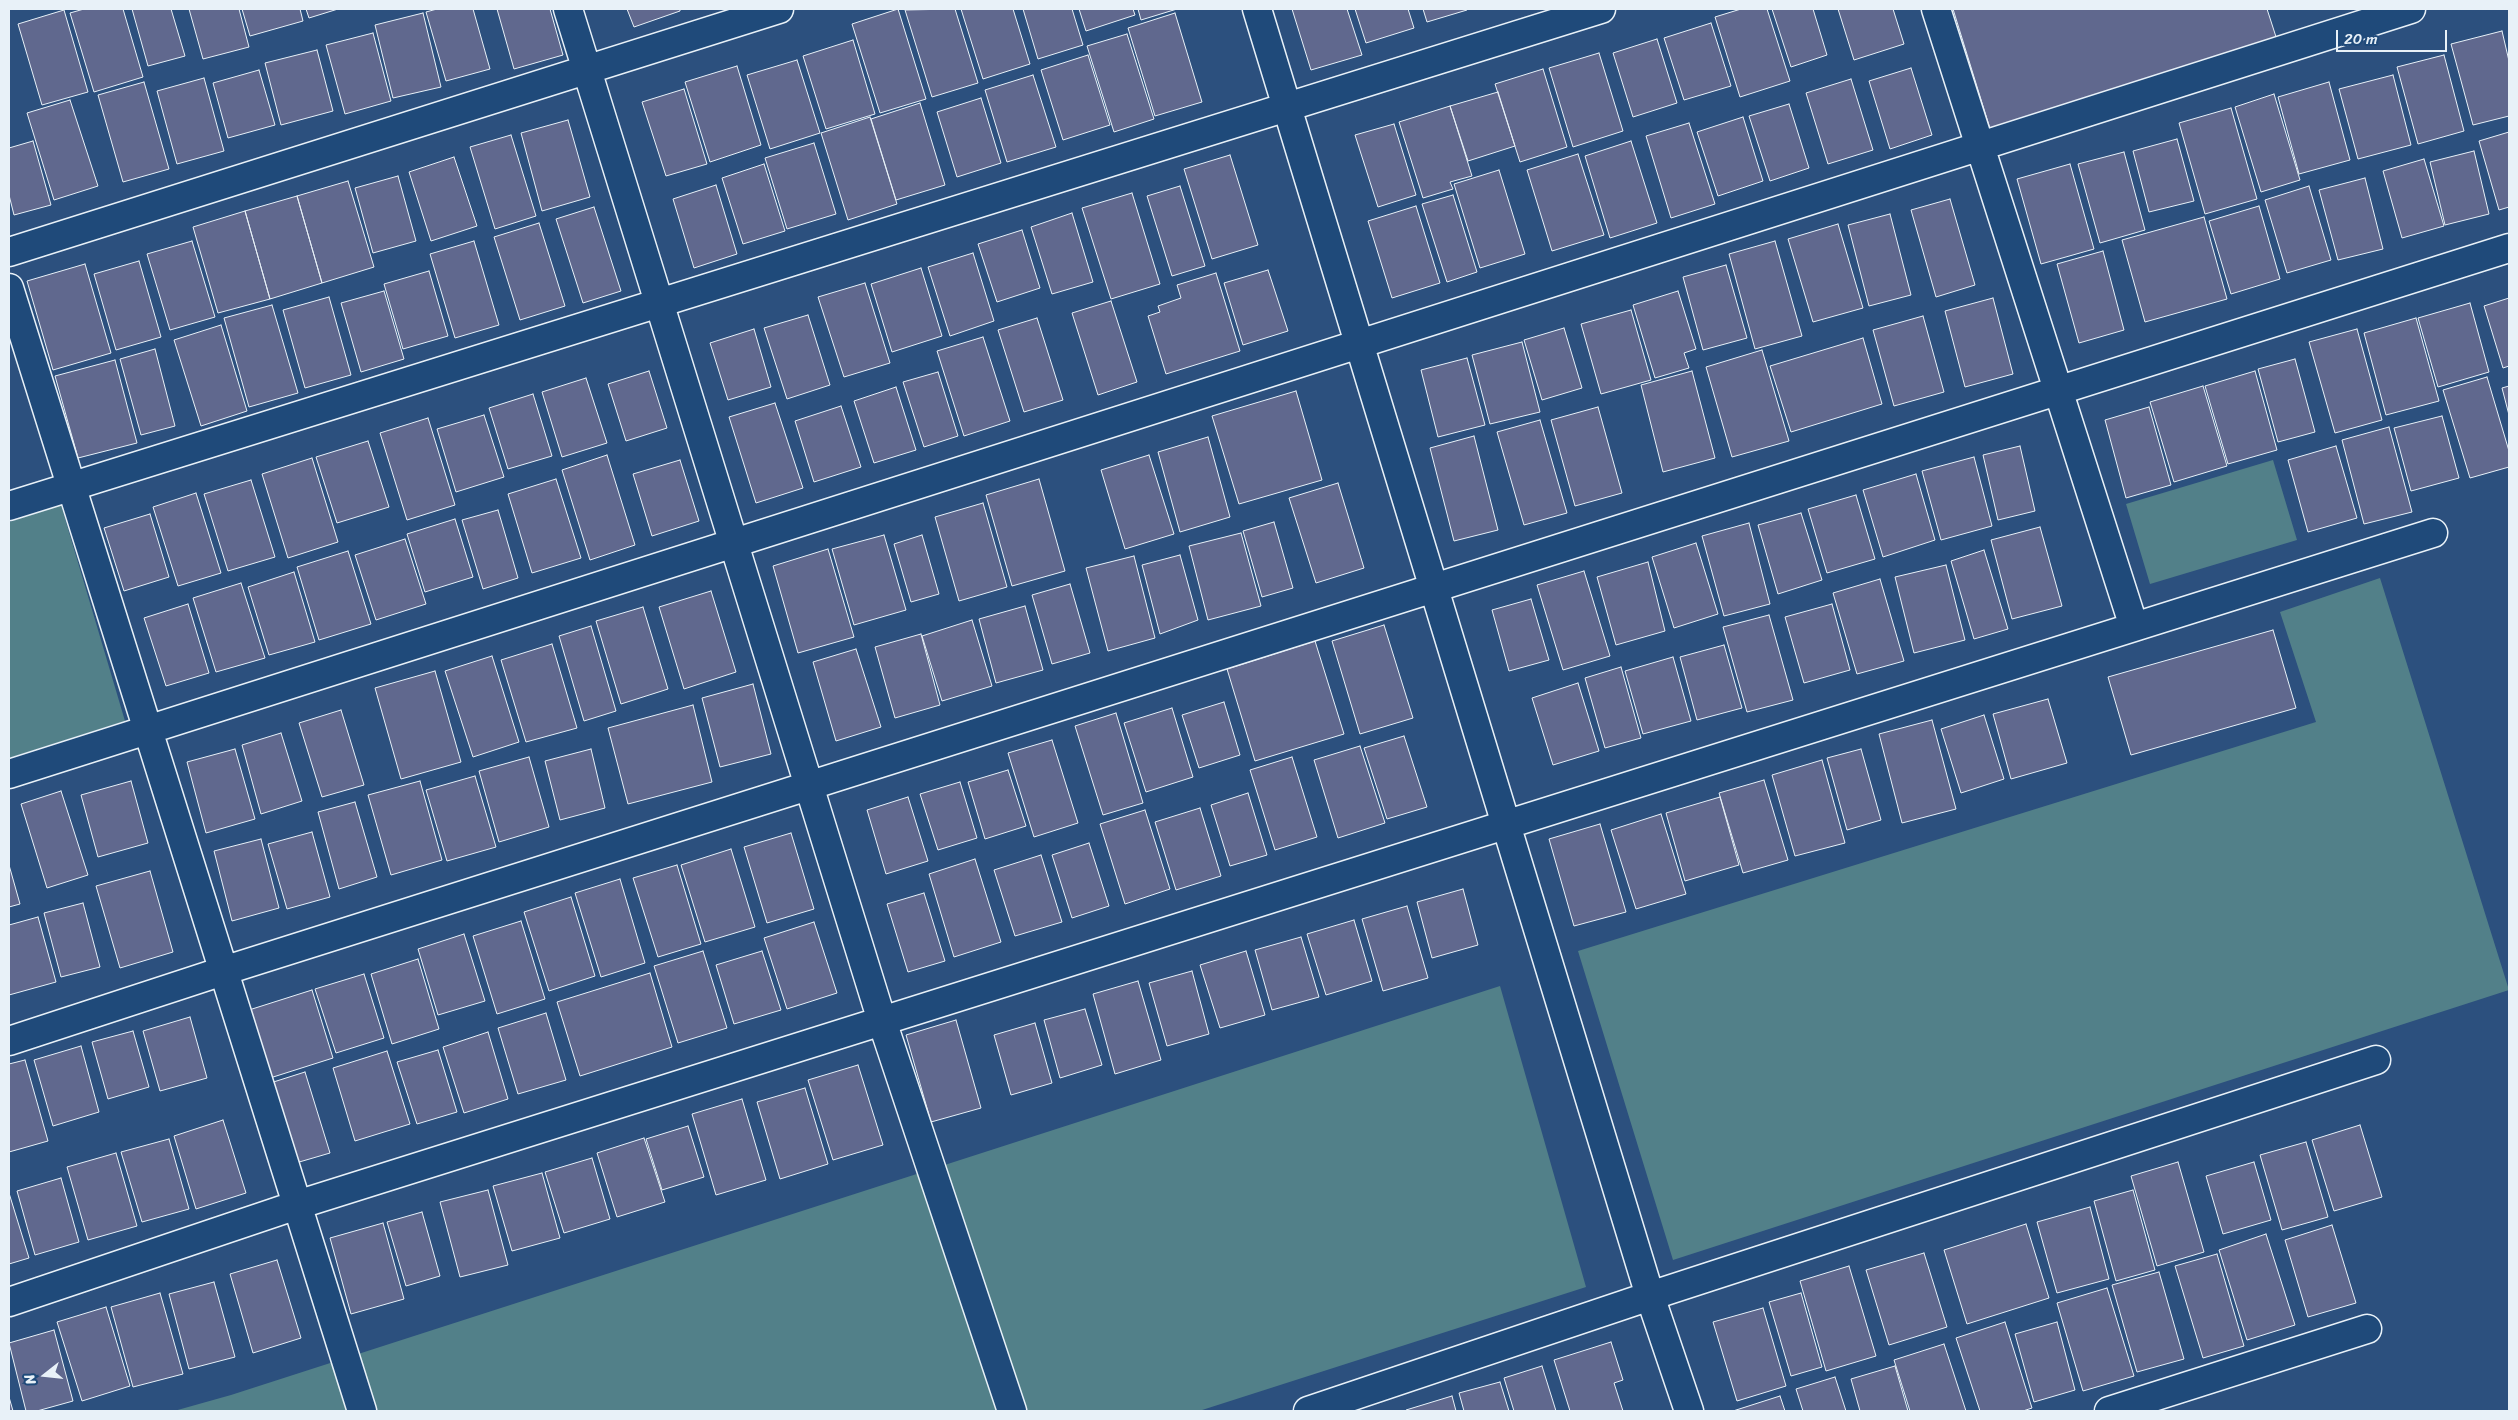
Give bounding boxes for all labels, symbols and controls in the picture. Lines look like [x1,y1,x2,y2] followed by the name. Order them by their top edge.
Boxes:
[2338,20,2449,52] scale bar
[2344,26,2378,52] text: 20 m
[20,1350,70,1400] north arrow
[17,1371,43,1387] text: N

